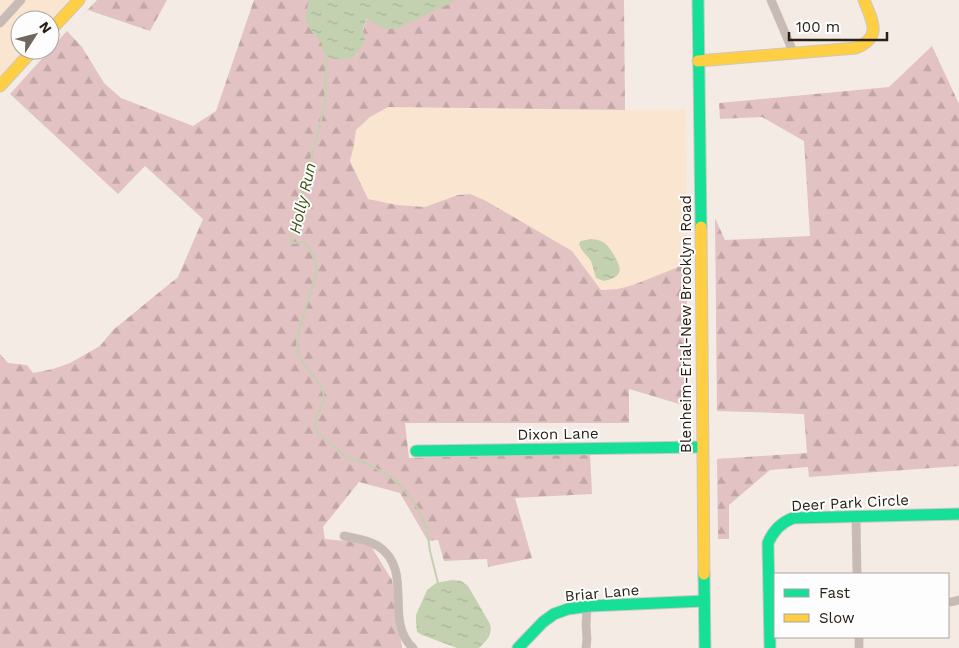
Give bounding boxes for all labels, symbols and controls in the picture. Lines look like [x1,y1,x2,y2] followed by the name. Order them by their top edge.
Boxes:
[10,10,60,60] north arrow
[789,10,886,42] scale bar
[36,18,55,36] text: N
[796,18,840,36] text: 100 m
[285,161,320,236] water label: Holly Run
[677,195,695,453] street label: Blenheim-Erial-New Brooklyn Road
[517,424,599,444] street label: Dixon Lane
[791,491,909,515] street label: Deer Park Circle
[774,573,949,638] legend
[564,581,640,605] street label: Briar Lane
[819,584,851,602] text: Fast
[819,609,855,627] text: Slow

